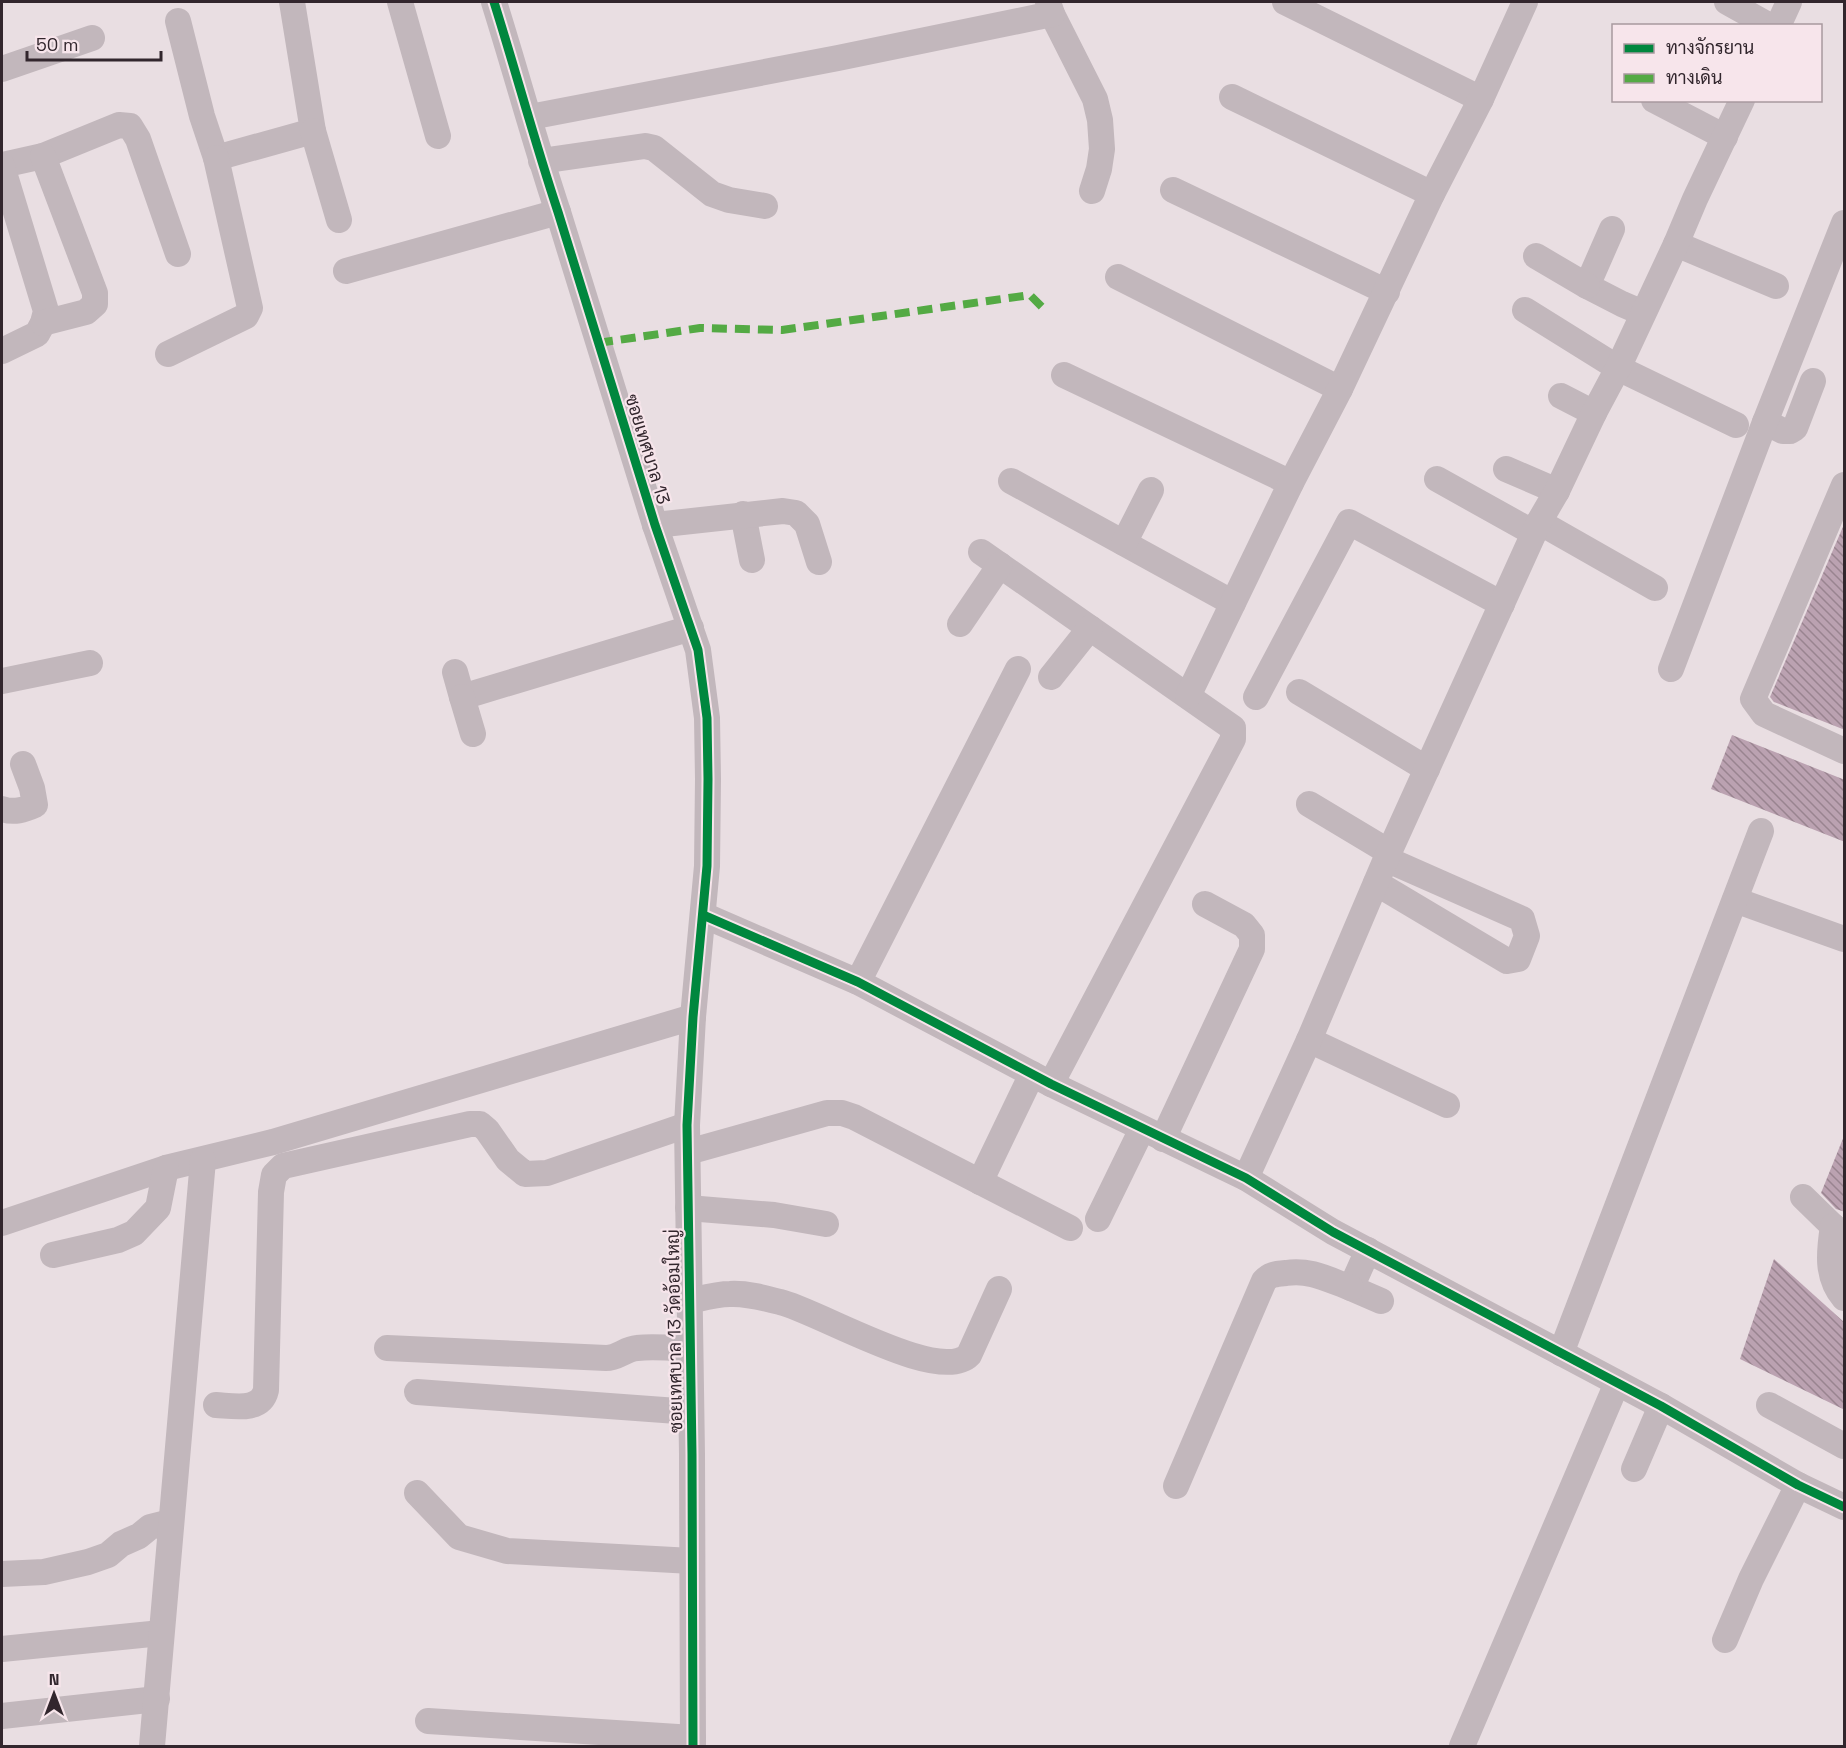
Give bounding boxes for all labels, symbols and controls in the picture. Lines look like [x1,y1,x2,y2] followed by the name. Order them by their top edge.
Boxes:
[27,24,160,62] scale bar
[1612,24,1822,102] legend
[36,33,78,56] text: 50 m
[1666,36,1754,59] text: ทางจักรยาน
[1666,66,1722,89] text: ทางเดิน
[620,391,676,507] street label: ซอยเทศบาล 13
[660,1229,687,1433] street label: ซอยเทศบาล 13 วัดอ้อมใหญ่
[24,1664,84,1724] north arrow
[49,1669,59,1690] text: N

